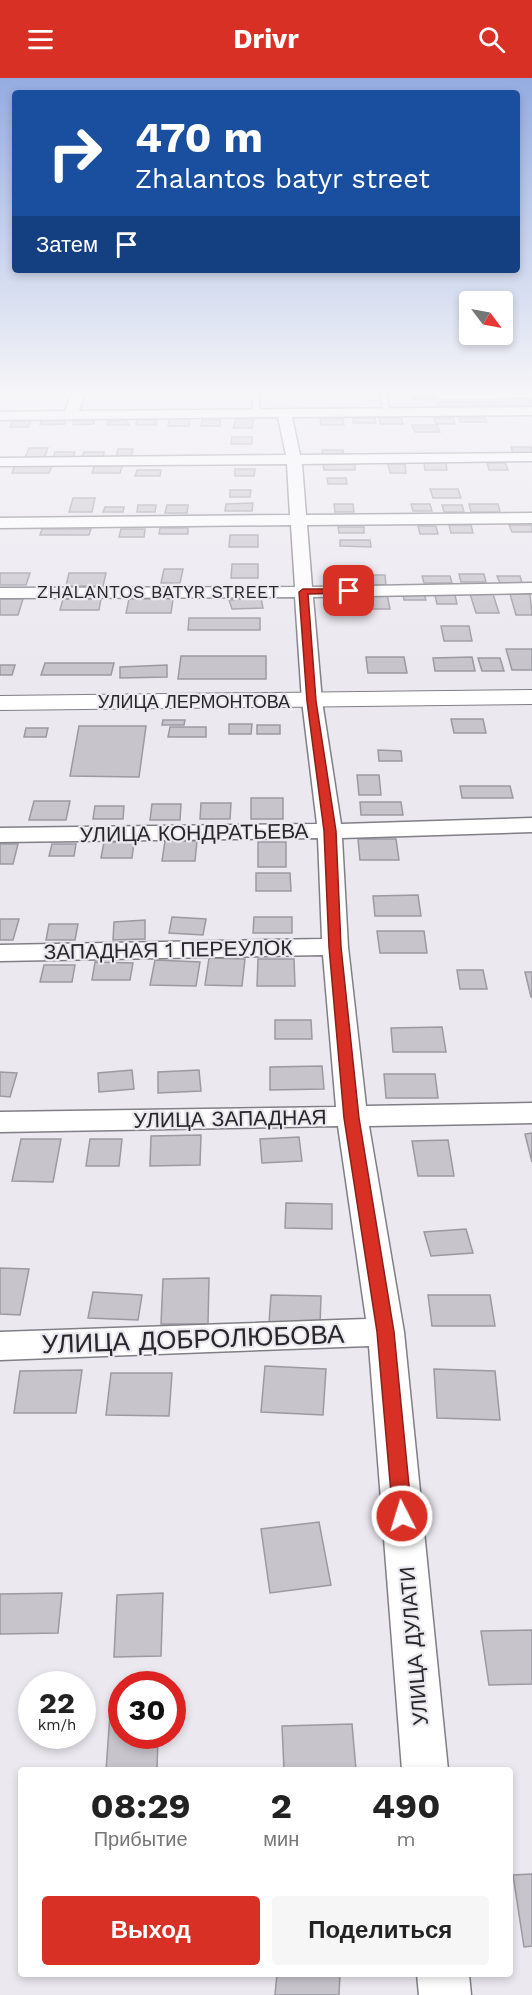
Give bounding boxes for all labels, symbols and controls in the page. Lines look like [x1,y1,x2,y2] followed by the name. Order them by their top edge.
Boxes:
[24,23,57,56] icon: menu
[233,23,299,55] text: Drivr
[475,23,508,56] icon: search
[135,113,263,162] text: 470 m
[36,114,114,192] icon: right
[135,163,430,195] text: Zhalantos batyr street
[110,228,143,261] icon: arrive
[36,232,98,257] text: Затем
[459,291,513,345] north arrow
[459,291,513,345] map controls
[323,565,374,616] pin
[332,574,365,607] icon: arrive
[37,581,279,602] street label: ZHALANTOS BATYR STREET
[98,691,290,712] street label: УЛИЦА ЛЕРМОНТОВА
[79,818,309,847] street label: УЛИЦА КОНДРАТЬЕВА
[43,935,293,964] street label: ЗАПАДНАЯ 1 ПЕРЕУЛОК
[133,1104,327,1133] street label: УЛИЦА ЗАПАДНАЯ
[41,1319,345,1359] street label: УЛИЦА ДОБРОЛЮБОВА
[370,1484,434,1548] position arrow
[394,1566,433,1727] street label: УЛИЦА ДУЛАТИ
[108,1671,186,1749] speed limit sign: 30
[39,1685,75,1720] text: 22
[38,1716,76,1734] text: km/h
[91,1785,191,1827] text: 08:29
[271,1785,292,1827] text: 2
[372,1785,440,1827] text: 490
[94,1827,188,1851] text: Прибытие
[263,1827,299,1851] text: мин
[397,1827,416,1851] text: m
[42,1896,260,1965] button: Выход
[272,1896,489,1965] button: Поделиться

